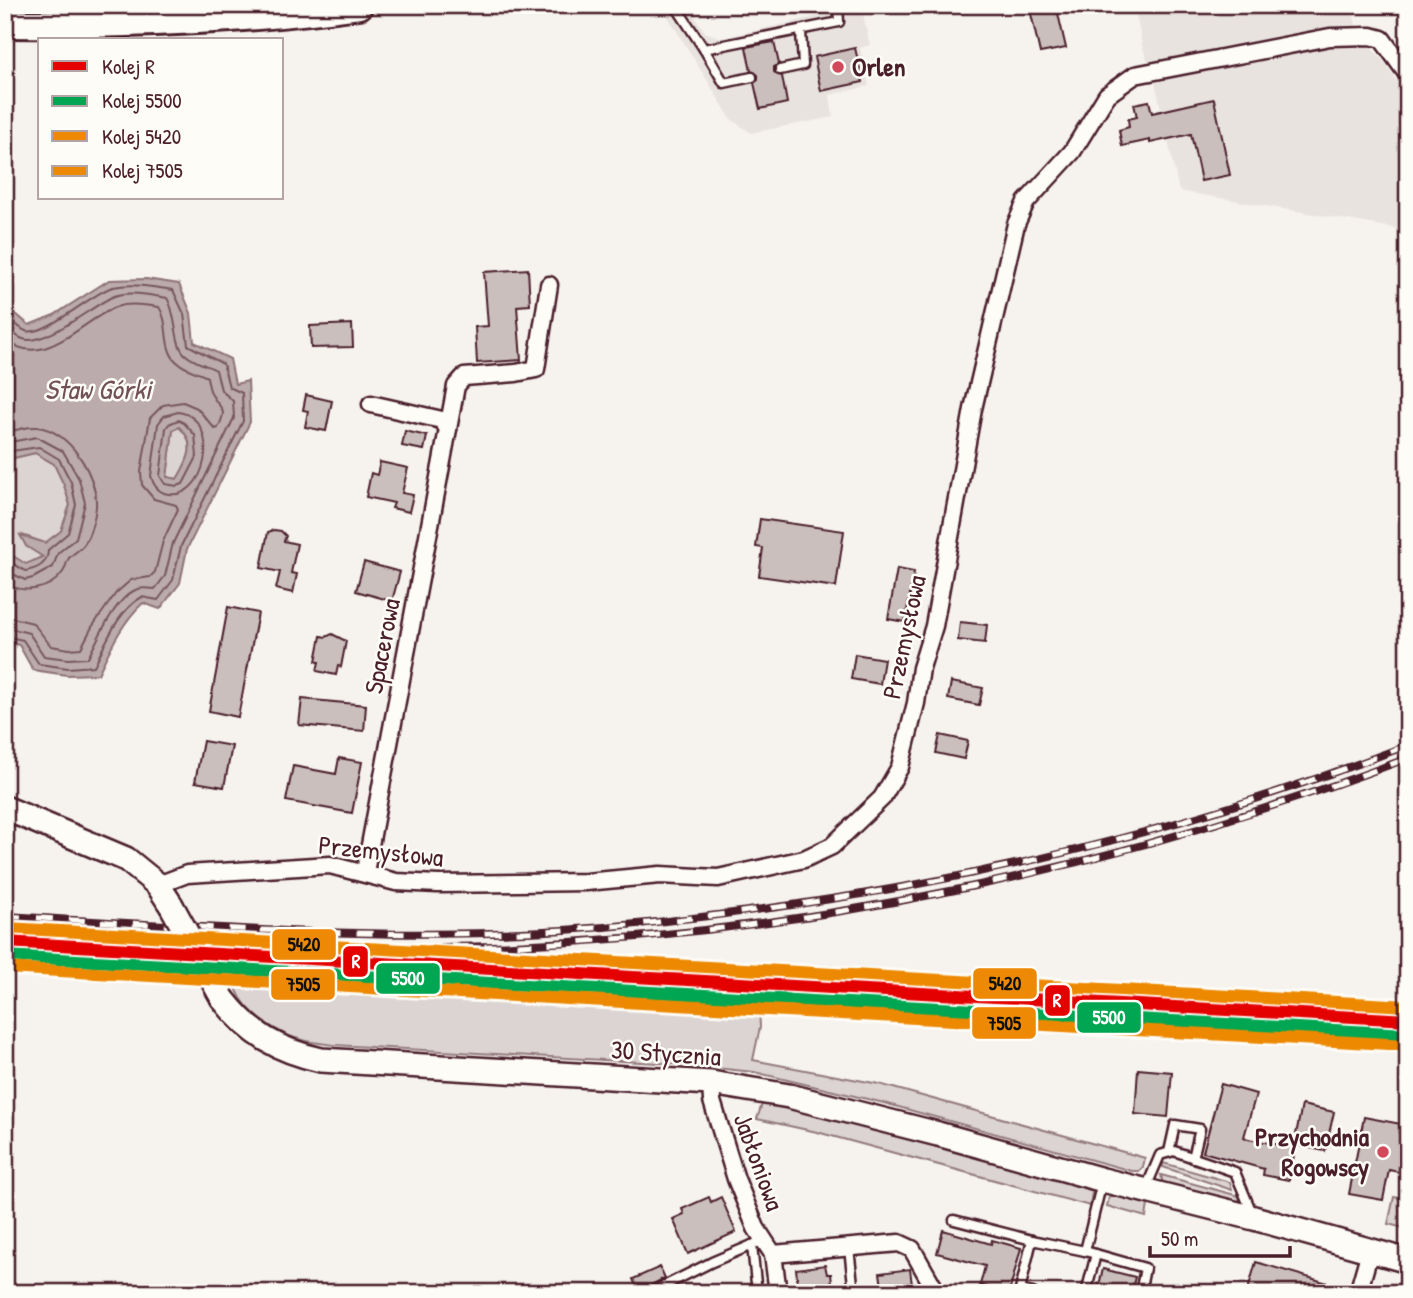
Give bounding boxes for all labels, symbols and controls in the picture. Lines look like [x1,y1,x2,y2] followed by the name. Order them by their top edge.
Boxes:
[38,38,284,200] legend
[852,49,905,84] place label: Orlen
[102,52,155,81] text: Kolej R
[830,59,846,75] marker: Orlen
[102,86,182,115] text: Kolej 5500
[102,122,181,151] text: Kolej 5420
[102,156,183,185] text: Kolej 7505
[45,370,154,408] water label: Staw Górki
[873,572,934,702] street label: Przemysłowa
[355,595,408,697] street label: Spacerowa
[317,827,445,874] street label: Przemysłowa
[271,928,337,961] line badge: 5420
[288,931,321,957] text: 5420
[342,945,369,978] line badge: R
[352,948,361,974] text: R
[375,962,441,995] line badge: 5500
[391,965,425,991] text: 5500
[972,967,1038,1000] line badge: 5420
[270,968,336,1001] line badge: 7505
[989,970,1022,996] text: 5420
[285,971,321,997] text: 7505
[1044,984,1071,1017] line badge: R
[1053,987,1062,1013] text: R
[1076,1001,1142,1034] line badge: 5500
[1092,1004,1126,1030] text: 5500
[971,1006,1037,1040] line badge: 7505
[986,1010,1022,1036] text: 7505
[610,1031,722,1074] street label: 30 Stycznia
[726,1108,793,1215] street label: Jabłoniowa
[1255,1119,1370,1185] place label: Przychodnia Rogowscy
[1375,1144,1391,1160] marker: Przychodnia Rogowscy
[1150,1214,1290,1258] scale bar
[1161,1224,1198,1253] text: 50 m

